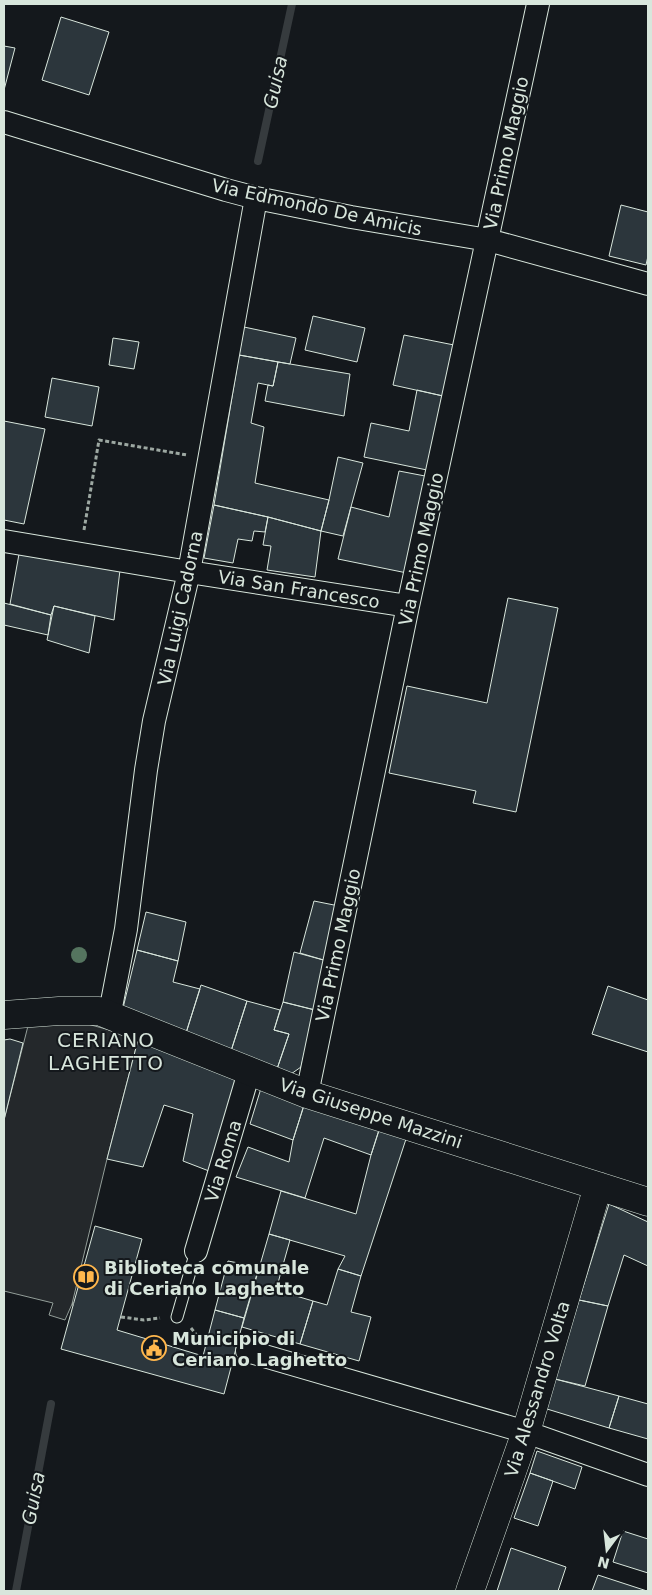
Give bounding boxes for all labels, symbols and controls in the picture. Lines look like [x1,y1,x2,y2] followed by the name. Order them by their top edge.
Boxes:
[259,54,291,110] water label: Guisa
[479,74,533,232] street label: Via Primo Maggio
[210,174,424,240] street label: Via Edmondo De Amicis
[394,470,448,628] street label: Via Primo Maggio
[153,529,207,687] street label: Via Luigi Cadorna
[217,566,381,612] street label: Via San Francesco
[311,866,365,1024] street label: Via Primo Maggio
[48,1028,164,1075] district label: CERIANO LAGHETTO
[277,1074,465,1152] street label: Via Giuseppe Mazzini
[201,1117,245,1205] street label: Via Roma
[104,1257,309,1299] place label: Biblioteca comunale di Ceriano Laghetto
[73,1264,99,1290] library icon: Biblioteca comunale di Ceriano Laghetto
[500,1298,574,1480] street label: Via Alessandro Volta
[172,1328,347,1370] place label: Municipio di Ceriano Laghetto
[141,1335,167,1361] public building icon: Municipio di Ceriano Laghetto
[17,1470,49,1526] water label: Guisa
[582,1525,632,1575] north arrow
[596,1553,611,1572] text: N

